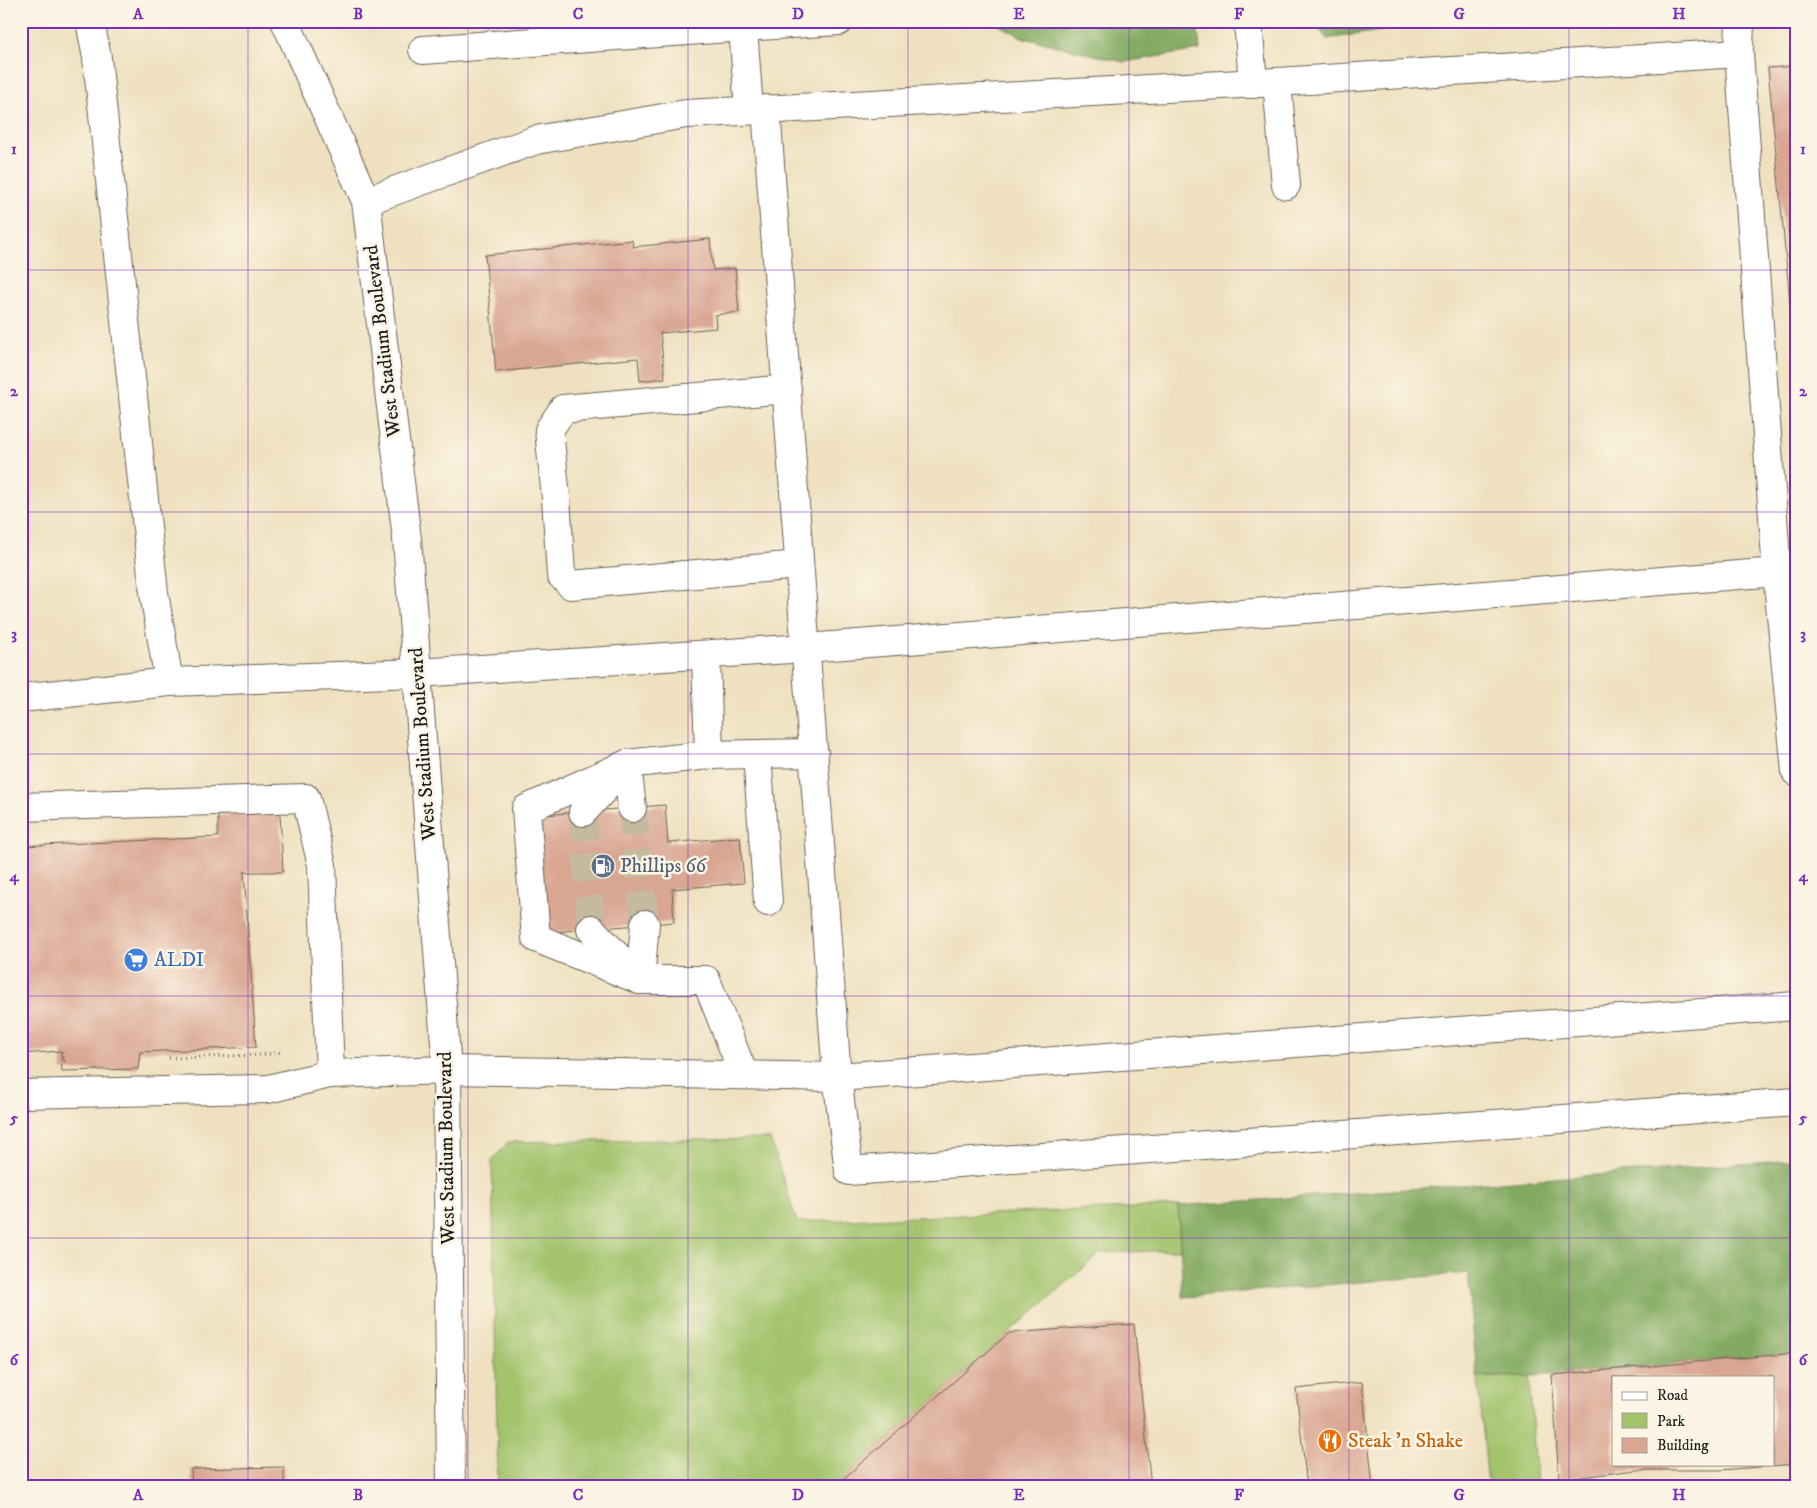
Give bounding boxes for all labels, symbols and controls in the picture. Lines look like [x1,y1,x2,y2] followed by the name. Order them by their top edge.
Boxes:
[132,4,144,24] text: A
[353,4,363,24] text: B
[573,4,583,24] text: C
[792,4,804,24] text: D
[1013,4,1025,24] text: E
[1234,4,1244,24] text: F
[1453,4,1465,24] text: G
[1672,4,1686,24] text: H
[11,139,17,159] text: 1
[1800,139,1806,159] text: 1
[359,243,407,439] street label: West Stadium Boulevard
[10,381,19,401] text: 2
[1799,381,1808,401] text: 2
[11,624,17,644] text: 3
[1800,624,1806,644] text: 3
[404,647,442,842] street label: West Stadium Boulevard
[590,853,616,879] fuel station icon: Phillips 66
[620,854,707,879] place label: Phillips 66
[8,866,19,886] text: 4
[1797,866,1808,886] text: 4
[123,947,149,973] supermarket icon: ALDI
[154,948,204,973] place label: ALDI
[433,1051,461,1246] street label: West Stadium Boulevard
[9,1108,18,1128] text: 5
[1798,1108,1807,1128] text: 5
[10,1350,20,1370] text: 6
[1799,1350,1809,1370] text: 6
[1612,1376,1774,1466] legend
[1657,1386,1689,1405] text: Road
[1657,1412,1686,1431] text: Park
[1317,1428,1343,1454] restaurant icon: Steak 'n Shake
[1348,1429,1463,1454] place label: Steak 'n Shake
[1657,1436,1709,1455] text: Building
[132,1485,144,1505] text: A
[353,1485,363,1505] text: B
[573,1485,583,1505] text: C
[792,1485,804,1505] text: D
[1013,1485,1025,1505] text: E
[1234,1485,1244,1505] text: F
[1453,1485,1465,1505] text: G
[1672,1485,1686,1505] text: H

